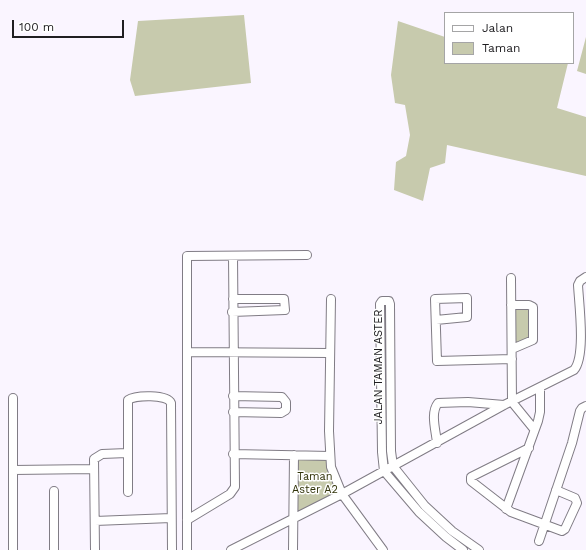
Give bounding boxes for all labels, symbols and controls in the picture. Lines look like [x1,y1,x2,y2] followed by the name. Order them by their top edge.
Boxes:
[14,12,126,38] scale bar
[444,12,574,64] legend
[19,20,54,34] text: 100 m
[482,21,513,35] text: Jalan
[482,41,520,55] text: Taman
[372,309,386,425] street label: JALAN TAMAN ASTER
[292,470,338,496] park label: Taman Aster A2

